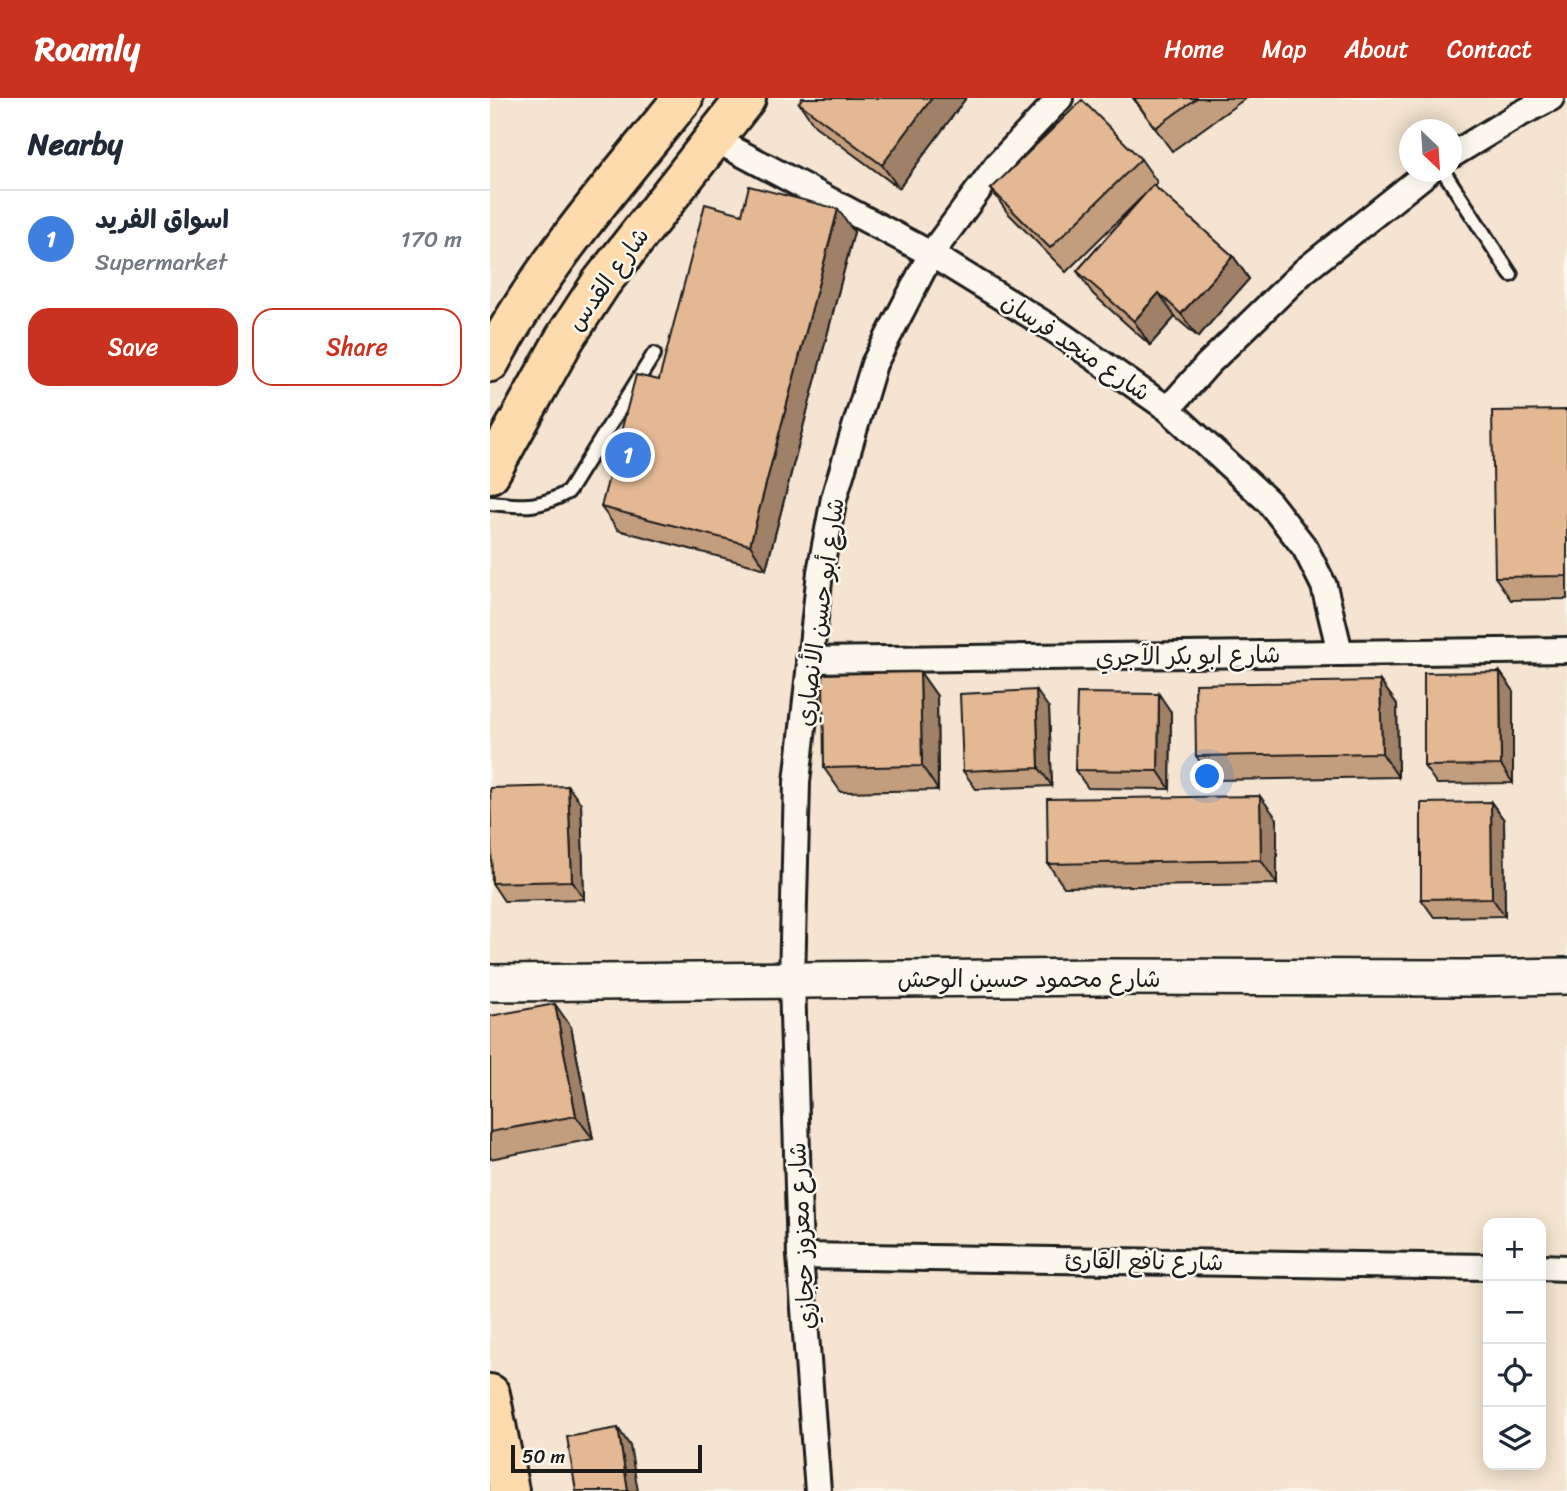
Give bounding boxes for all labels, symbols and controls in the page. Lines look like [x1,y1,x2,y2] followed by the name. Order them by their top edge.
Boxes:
[35,20,140,78] text: Roamly
[1164,28,1224,70] text: Home
[1262,28,1306,70] text: Map
[1344,28,1409,70] text: About
[1447,28,1532,70] text: Contact
[28,117,123,171] text: Nearby
[1399,119,1462,182] north arrow
[95,196,229,242] text: اسواق الفريد
[556,218,660,340] street label: شارع القدس
[46,219,56,260] text: 1
[401,219,462,260] text: 170 m
[95,242,227,283] text: Supermarket
[993,281,1159,413] street label: شارع منجد فرسان
[28,308,238,386] button: Save
[252,308,462,386] button: Share
[605,429,651,481] pin: 1
[783,495,857,729] street label: شارع أبو حسن الأنصاري
[1095,633,1281,679] street label: شارع ابو بكر الآجري
[1190,759,1224,793] your location
[897,958,1161,1000] street label: شارع محمود حسين الوحش
[776,1141,828,1331] street label: شارع معزوز حجازي
[1483,1218,1546,1470] map controls
[1483,1218,1546,1281] button: +
[1064,1239,1224,1283] street label: شارع نافع القارئ
[1483,1281,1546,1344] button: −
[1483,1344,1546,1407] button: locate
[1483,1407,1546,1470] button: layers
[522,1440,565,1473] text: 50 m
[511,1442,702,1474] scale bar

